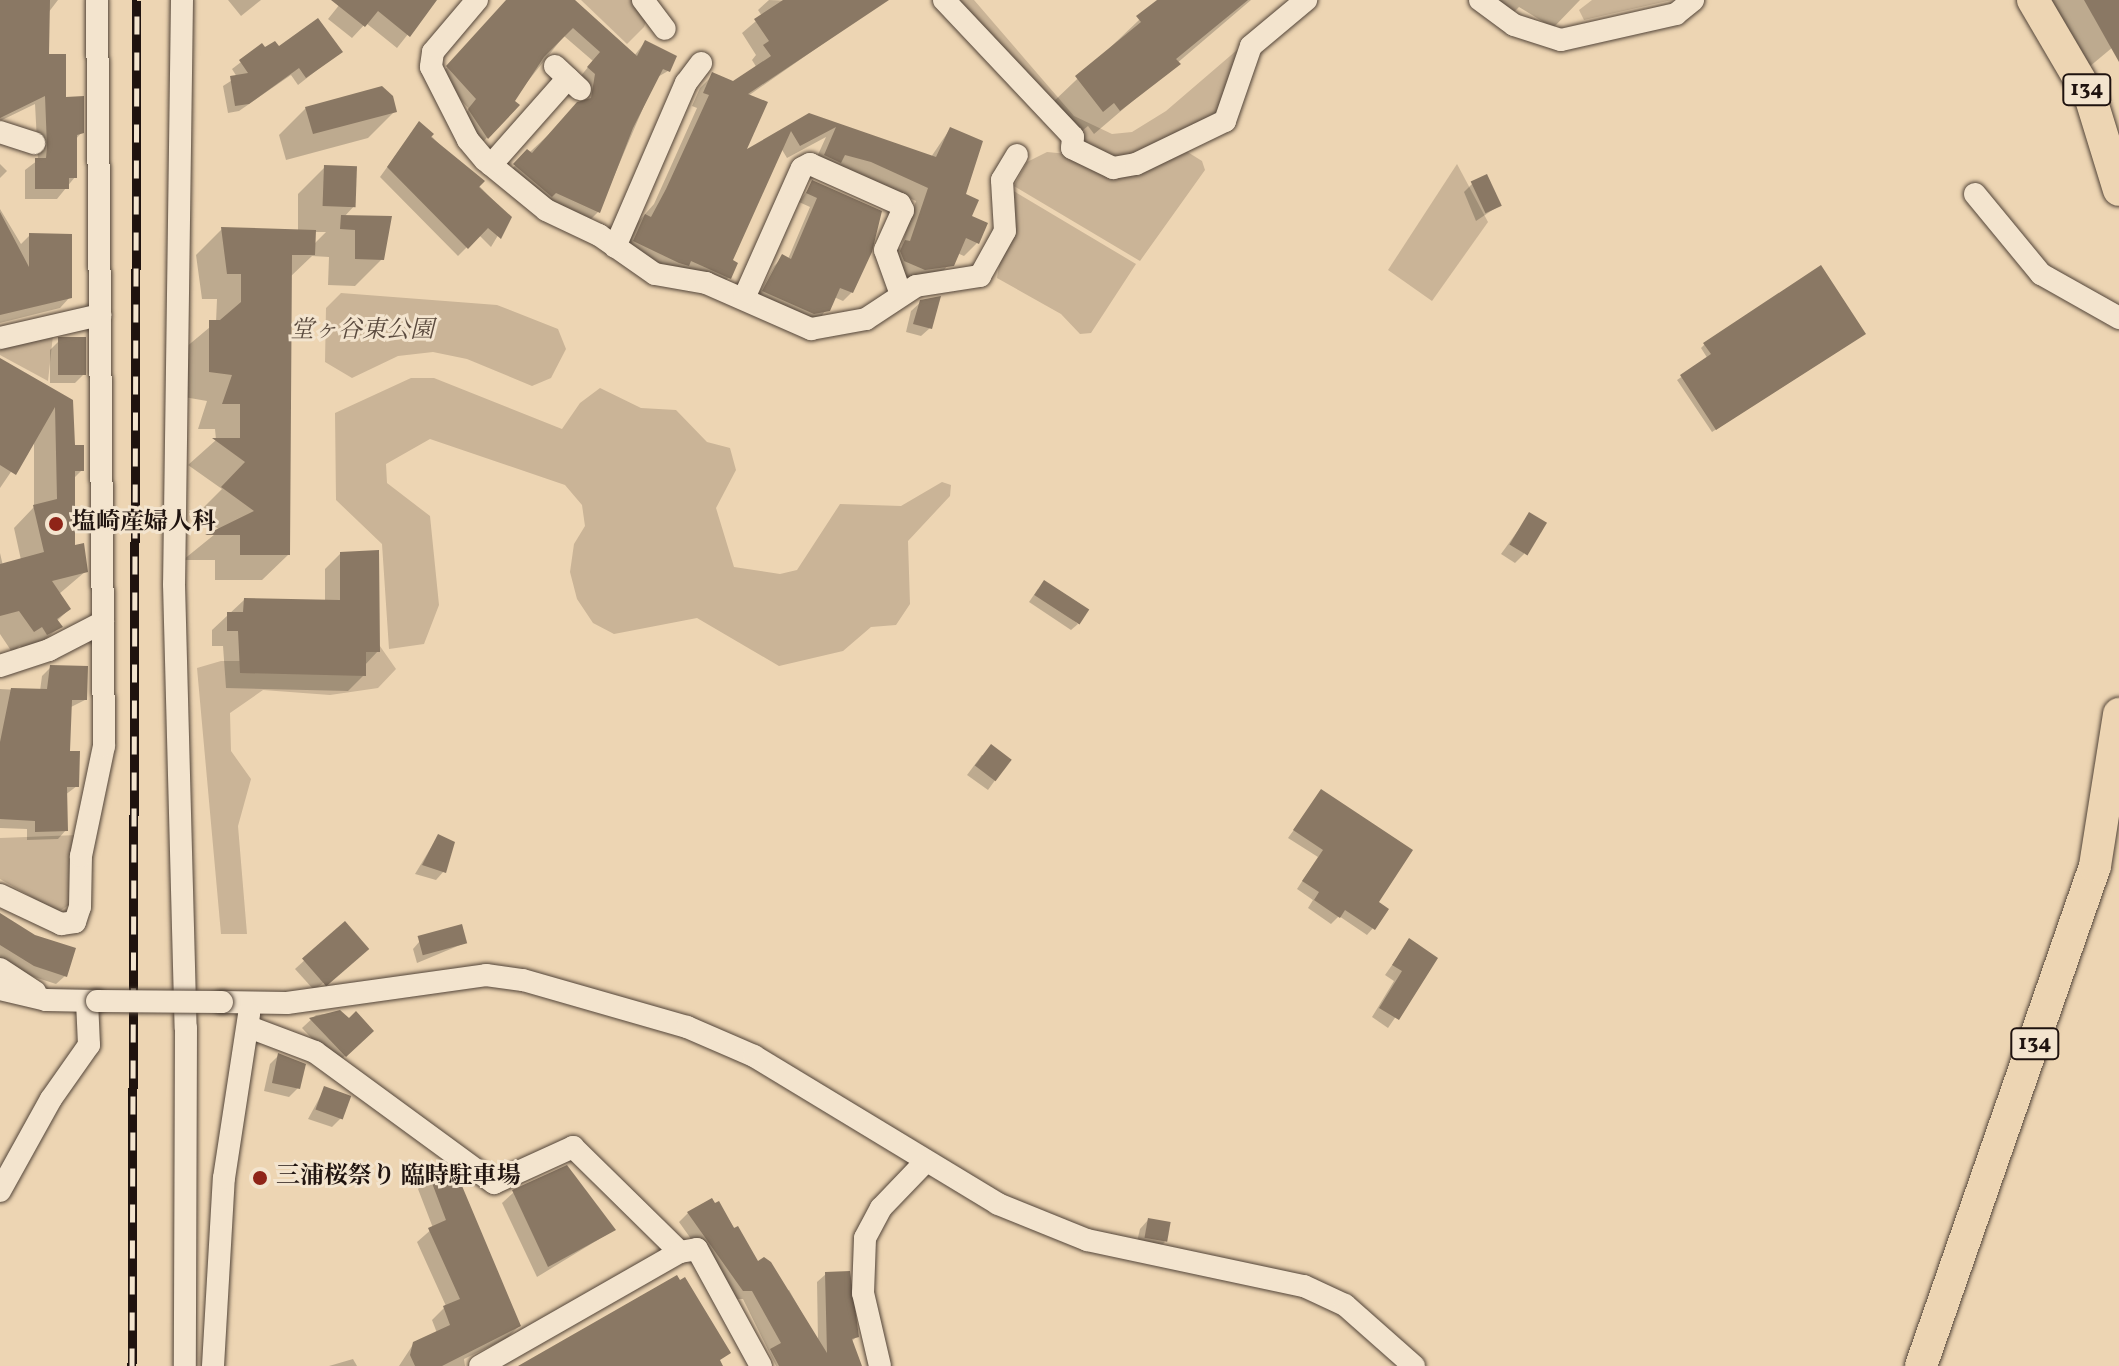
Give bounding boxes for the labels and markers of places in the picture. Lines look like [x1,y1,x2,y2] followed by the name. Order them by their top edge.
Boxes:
[72,510,216,538] place label: 塩崎産婦人科
[47,515,65,533] marker: 塩崎産婦人科
[276,1164,521,1192] place label: 三浦桜祭り 臨時駐車場
[251,1169,269,1187] marker: 三浦桜祭り 臨時駐車場

